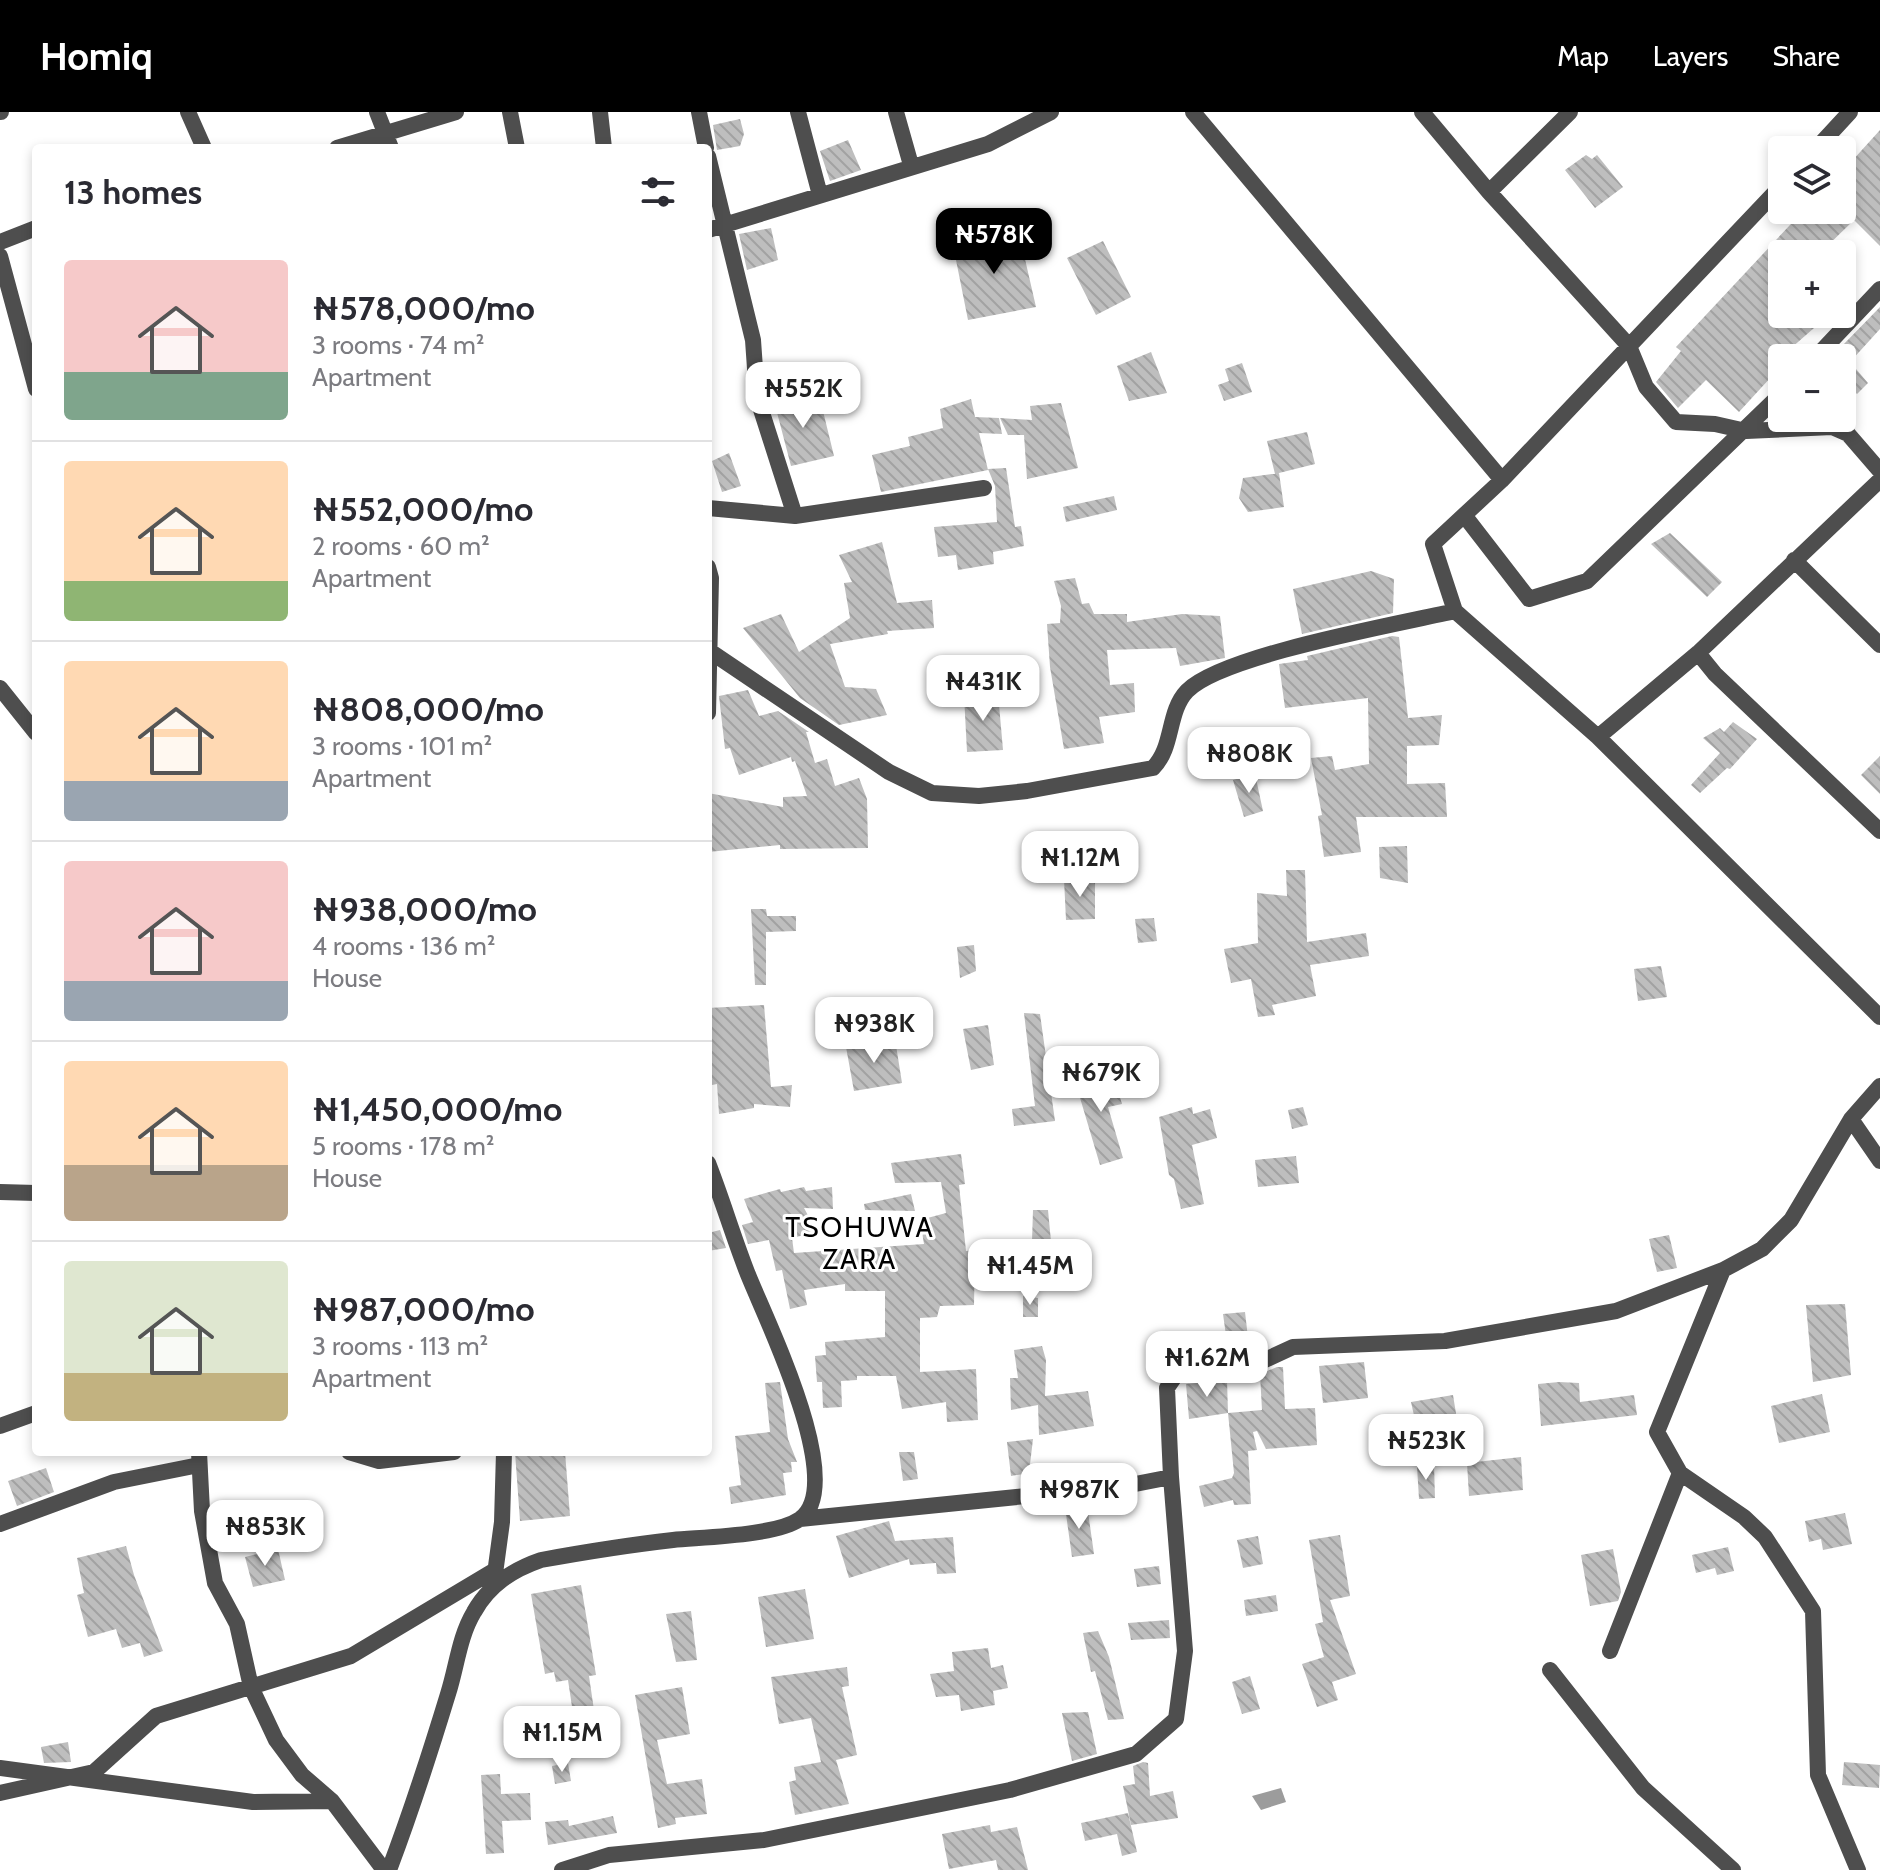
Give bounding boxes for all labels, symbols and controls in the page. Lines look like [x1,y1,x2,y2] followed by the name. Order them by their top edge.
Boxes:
[40,33,153,80] text: Homiq
[1557,39,1609,73] text: Map
[1653,39,1728,73] text: Layers
[1772,39,1840,73] text: Share
[1768,136,1856,432] map controls
[1768,136,1856,224] button: layers
[636,170,680,214] icon: filters
[64,171,202,213] text: 13 homes
[938,208,1050,276] pin: ₦578K
[954,218,1034,250] text: ₦578K
[1768,240,1856,328] button: +
[312,287,535,329] text: ₦578,000/mo
[128,292,224,388] icon: home
[312,329,484,361] text: 3 rooms · 74 m²
[1768,344,1856,432] button: −
[312,361,431,393] text: Apartment
[747,362,859,430] pin: ₦552K
[764,372,842,404] text: ₦552K
[312,488,533,530] text: ₦552,000/mo
[128,493,224,589] icon: home
[312,530,490,562] text: 2 rooms · 60 m²
[312,562,431,594] text: Apartment
[927,655,1039,723] pin: ₦431K
[944,665,1022,697] text: ₦431K
[312,688,544,730] text: ₦808,000/mo
[128,693,224,789] icon: home
[1193,727,1305,795] pin: ₦808K
[312,730,492,762] text: 3 rooms · 101 m²
[1205,737,1293,769] text: ₦808K
[312,762,431,794] text: Apartment
[1015,831,1145,899] pin: ₦1.12M
[1040,841,1120,873] text: ₦1.12M
[312,888,537,930] text: ₦938,000/mo
[128,893,224,989] icon: home
[312,930,495,962] text: 4 rooms · 136 m²
[312,962,382,994] text: House
[818,997,930,1065] pin: ₦938K
[833,1007,915,1039] text: ₦938K
[1045,1046,1157,1114] pin: ₦679K
[1061,1056,1141,1088] text: ₦679K
[312,1088,562,1130] text: ₦1,450,000/mo
[128,1093,224,1189] icon: home
[312,1130,494,1162] text: 5 rooms · 178 m²
[312,1162,382,1194] text: House
[785,1210,935,1276] district label: TSOHUWA ZARA
[965,1239,1095,1307] pin: ₦1.45M
[986,1249,1074,1281] text: ₦1.45M
[312,1288,535,1330] text: ₦987,000/mo
[128,1293,224,1389] icon: home
[312,1330,488,1362] text: 3 rooms · 113 m²
[1142,1331,1272,1399] pin: ₦1.62M
[1164,1341,1250,1373] text: ₦1.62M
[312,1362,431,1394] text: Apartment
[1370,1414,1482,1482] pin: ₦523K
[1386,1424,1466,1456] text: ₦523K
[1023,1463,1135,1531] pin: ₦987K
[1039,1473,1119,1505] text: ₦987K
[209,1500,321,1568] pin: ₦853K
[225,1510,305,1542] text: ₦853K
[497,1706,627,1774] pin: ₦1.15M
[521,1716,603,1748] text: ₦1.15M

